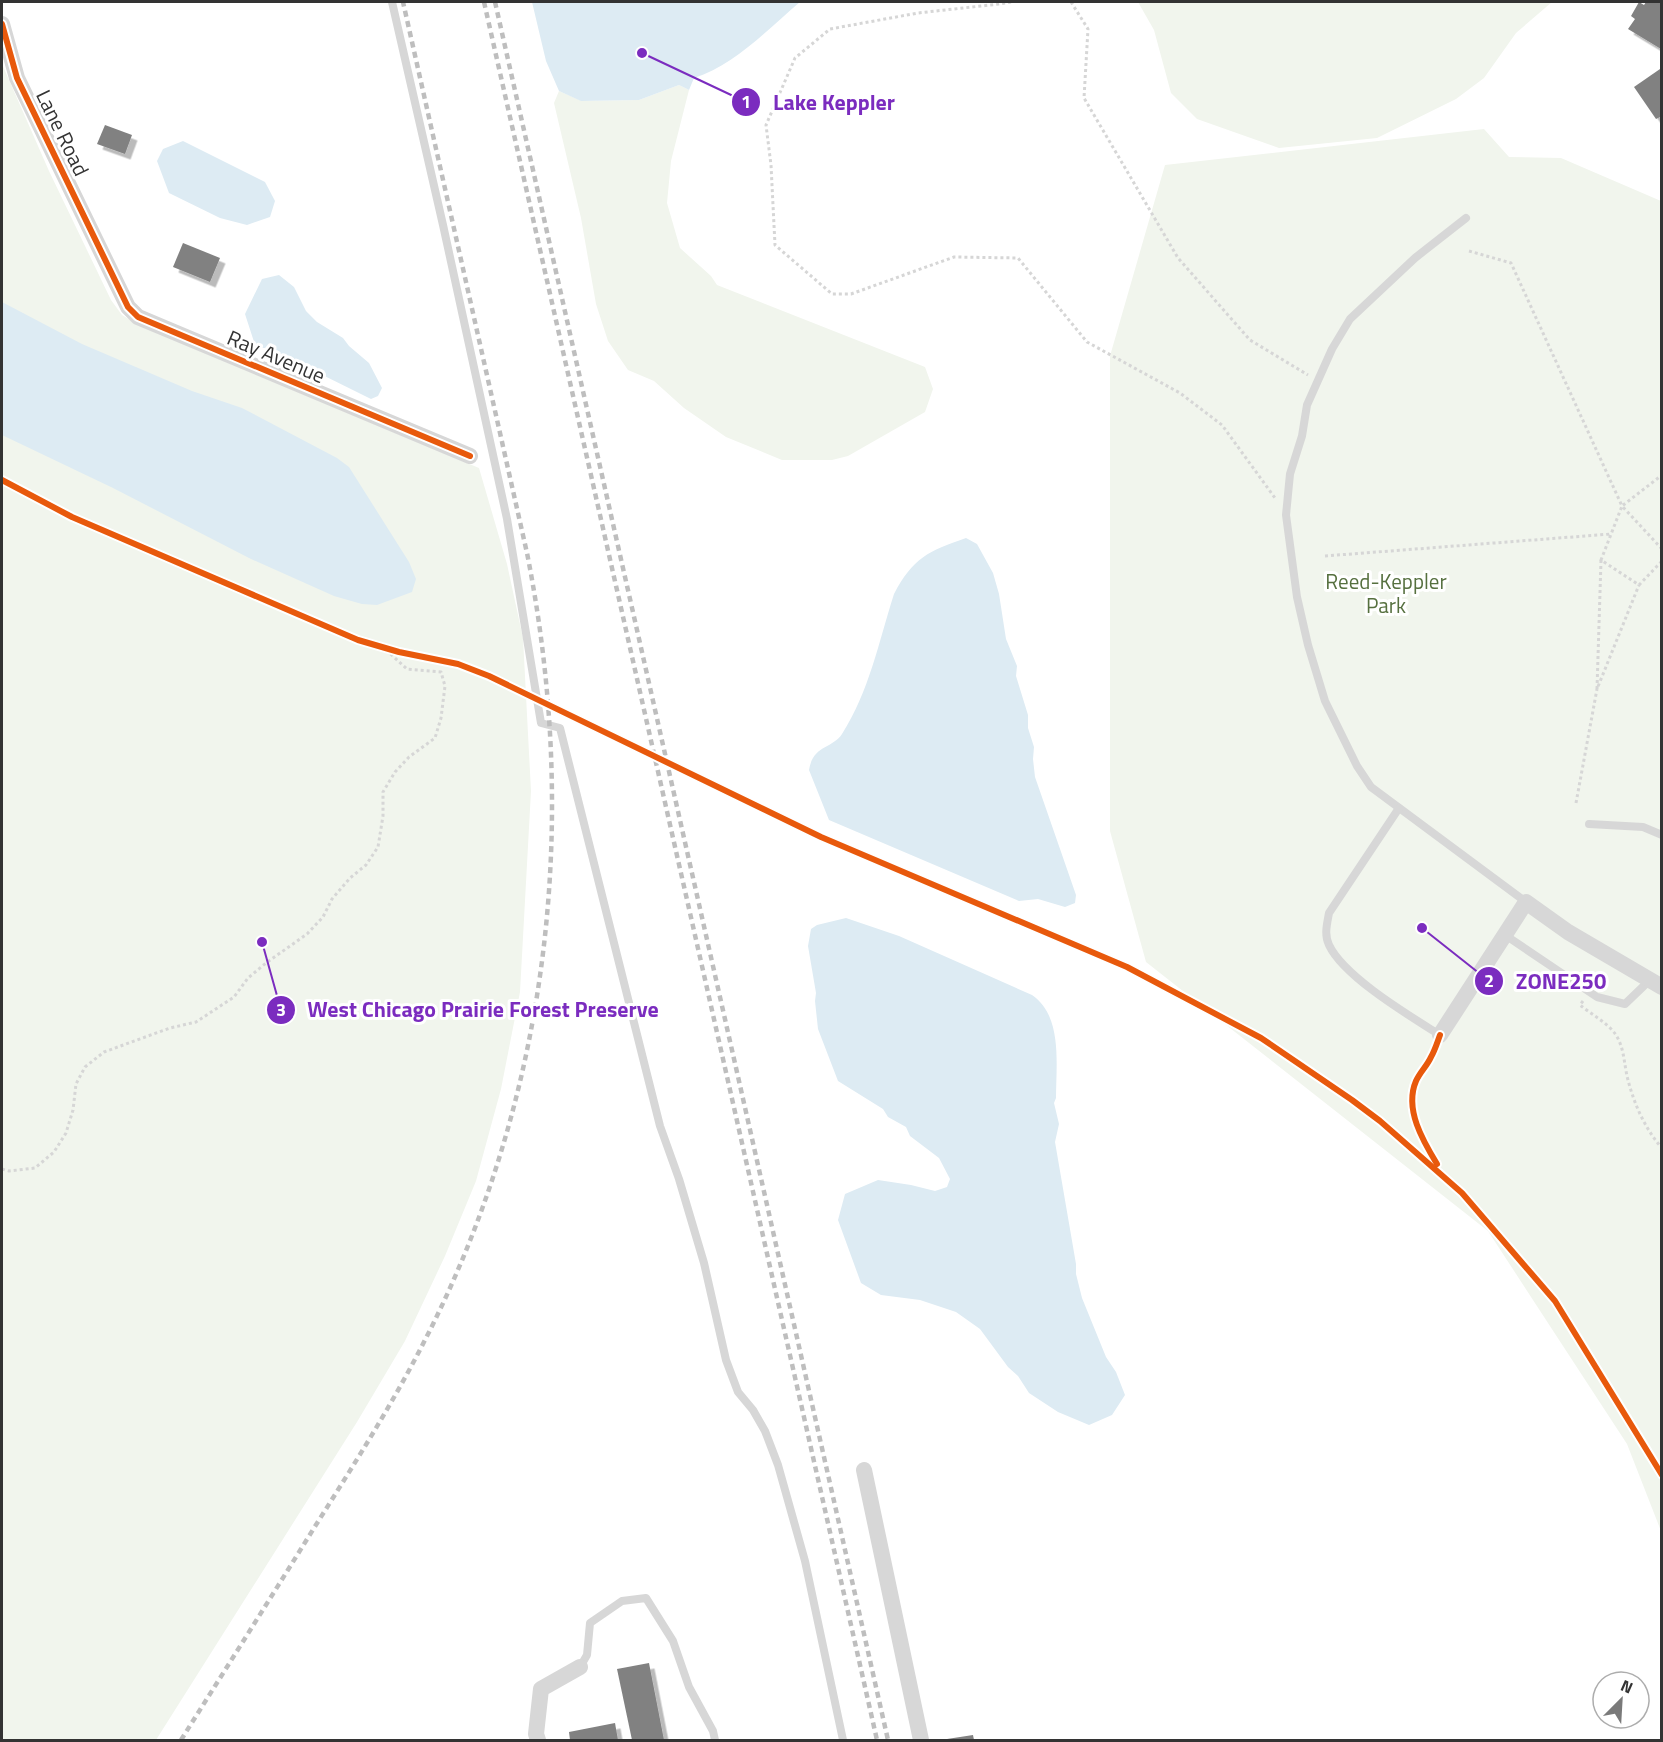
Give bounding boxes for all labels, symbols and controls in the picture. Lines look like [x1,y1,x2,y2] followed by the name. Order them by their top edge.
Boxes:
[731,82,907,122] callout: Lake Keppler
[28,84,98,181] street label: Lane Road
[773,85,895,119] text: Lake Keppler
[741,88,751,115] text: 1
[222,321,330,391] street label: Ray Avenue
[1325,565,1447,621] park label: Reed-Keppler Park
[1474,961,1618,1001] callout: ZONE250
[1516,964,1606,998] text: ZONE250
[1484,967,1494,994] text: 2
[266,990,671,1030] callout: West Chicago Prairie Forest Preserve
[307,992,659,1026] text: West Chicago Prairie Forest Preserve
[276,996,286,1023] text: 3
[1591,1670,1651,1730] north arrow
[1617,1673,1637,1700] text: N

